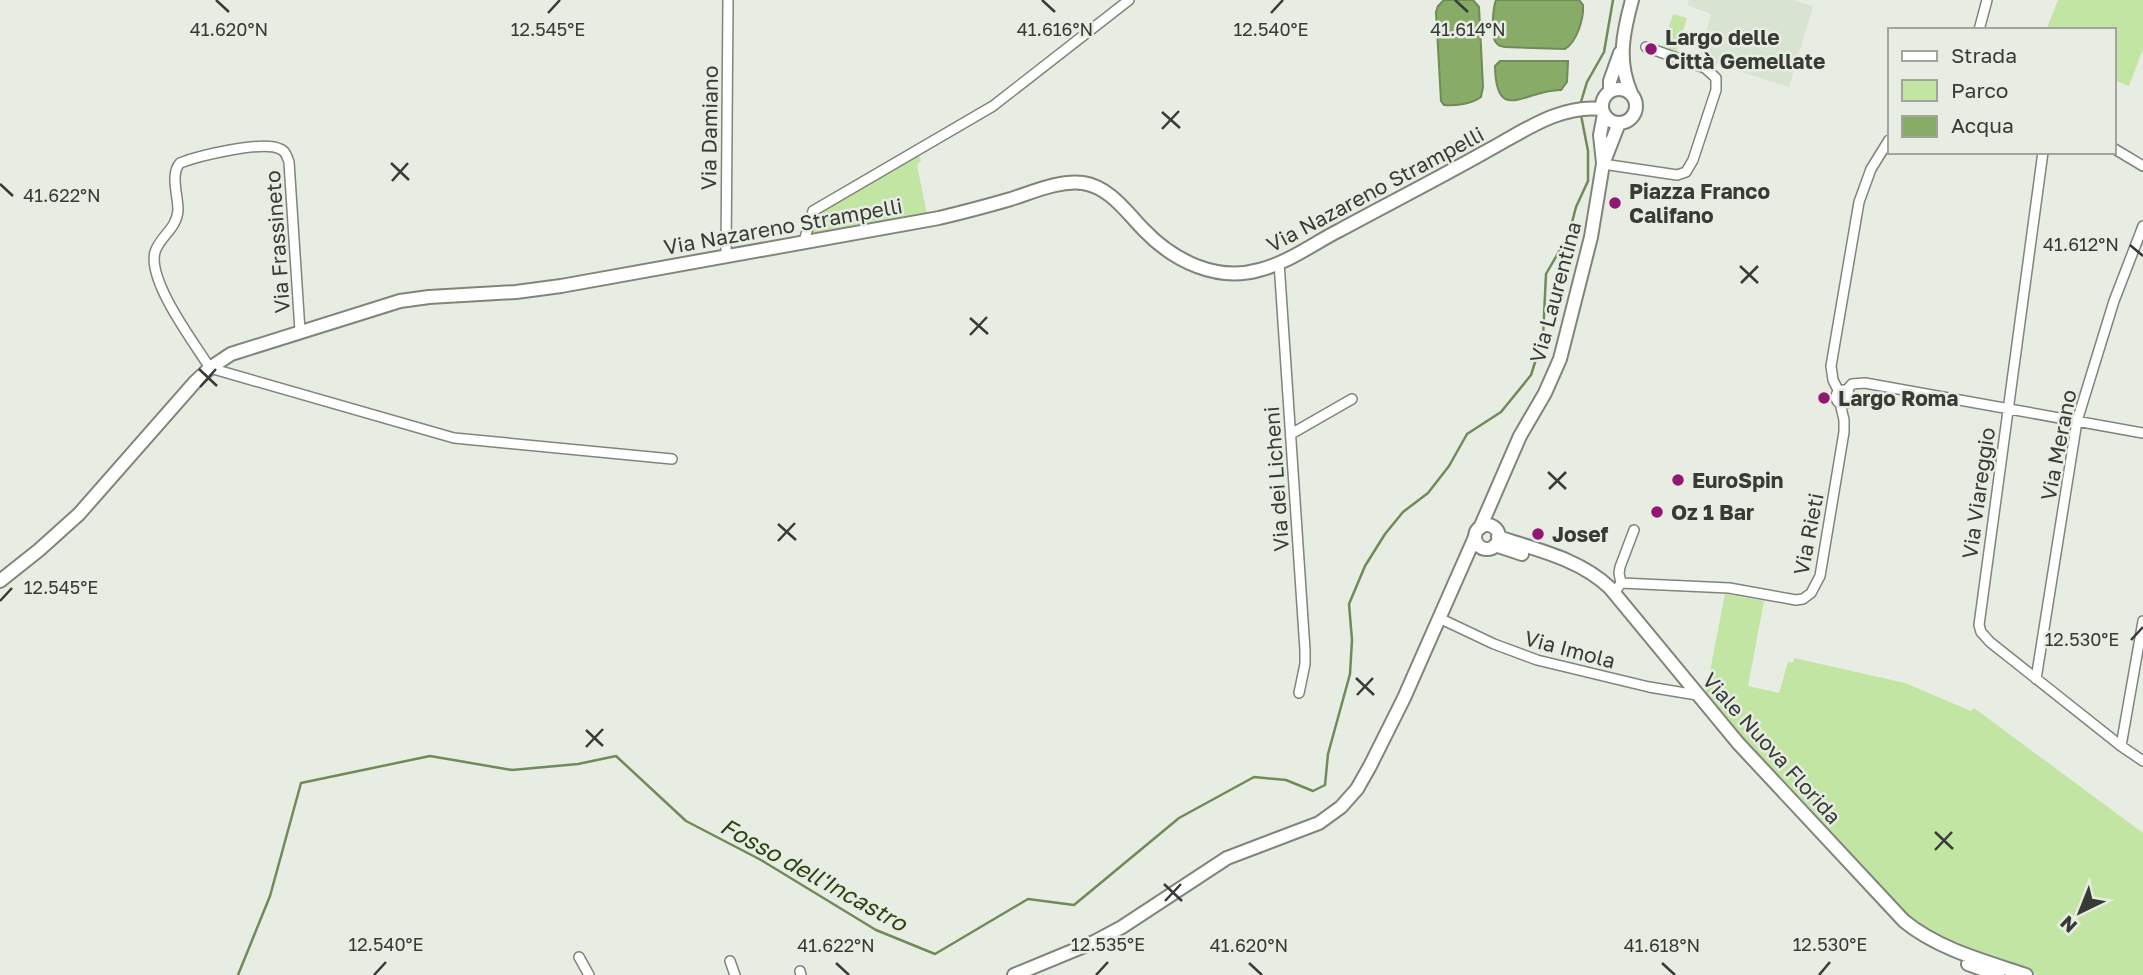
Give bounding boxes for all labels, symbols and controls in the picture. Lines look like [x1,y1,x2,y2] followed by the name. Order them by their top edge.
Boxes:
[190,18,268,40] text: 41.620°N
[511,18,585,40] text: 12.545°E
[1017,18,1093,40] text: 41.616°N
[1233,18,1309,40] text: 12.540°E
[1430,18,1506,40] text: 41.614°N
[1665,24,1825,74] place label: Largo delle Città Gemellate
[1888,28,2115,154] legend
[1643,41,1659,57] marker: Largo delle Città Gemellate
[1951,42,2017,68] text: Strada
[695,65,723,191] street label: Via Damiano
[1951,77,2008,103] text: Parco
[1951,112,2014,138] text: Acqua
[1262,121,1488,257] street label: Via Nazareno Strampelli
[259,170,295,314] street label: Via Frassineto
[1629,178,1770,228] place label: Piazza Franco Califano
[23,184,101,206] text: 41.622°N
[662,192,904,260] street label: Via Nazareno Strampelli
[1607,195,1623,211] marker: Piazza Franco Califano
[1524,218,1586,366] street label: Via Laurentina
[2043,233,2119,255] text: 41.612°N
[1838,385,1958,411] place label: Largo Roma
[2035,387,2081,503] street label: Via Merano
[1816,390,1832,406] marker: Largo Roma
[1258,406,1294,552] street label: Via dei Licheni
[1956,426,2000,560] street label: Via Viareggio
[1692,467,1784,493] place label: EuroSpin
[1670,472,1686,488] marker: EuroSpin
[1787,491,1829,577] street label: Via Rieti
[1671,499,1754,525] place label: Oz 1 Bar
[1649,504,1665,520] marker: Oz 1 Bar
[1552,521,1609,547] place label: Josef
[1530,526,1546,542] marker: Josef
[24,576,98,598] text: 12.545°E
[1522,624,1618,674] street label: Via Imola
[2045,628,2119,650] text: 12.530°E
[1697,667,1847,829] street label: Viale Nuova Florida
[716,811,913,937] water label: Fosso dell'Incastro
[2045,877,2115,947] north arrow
[2055,911,2081,938] text: N
[348,933,424,955] text: 12.540°E
[1071,933,1145,955] text: 12.535°E
[1793,933,1867,955] text: 12.530°E
[797,934,875,956] text: 41.622°N
[1210,934,1288,956] text: 41.620°N
[1624,934,1700,956] text: 41.618°N

